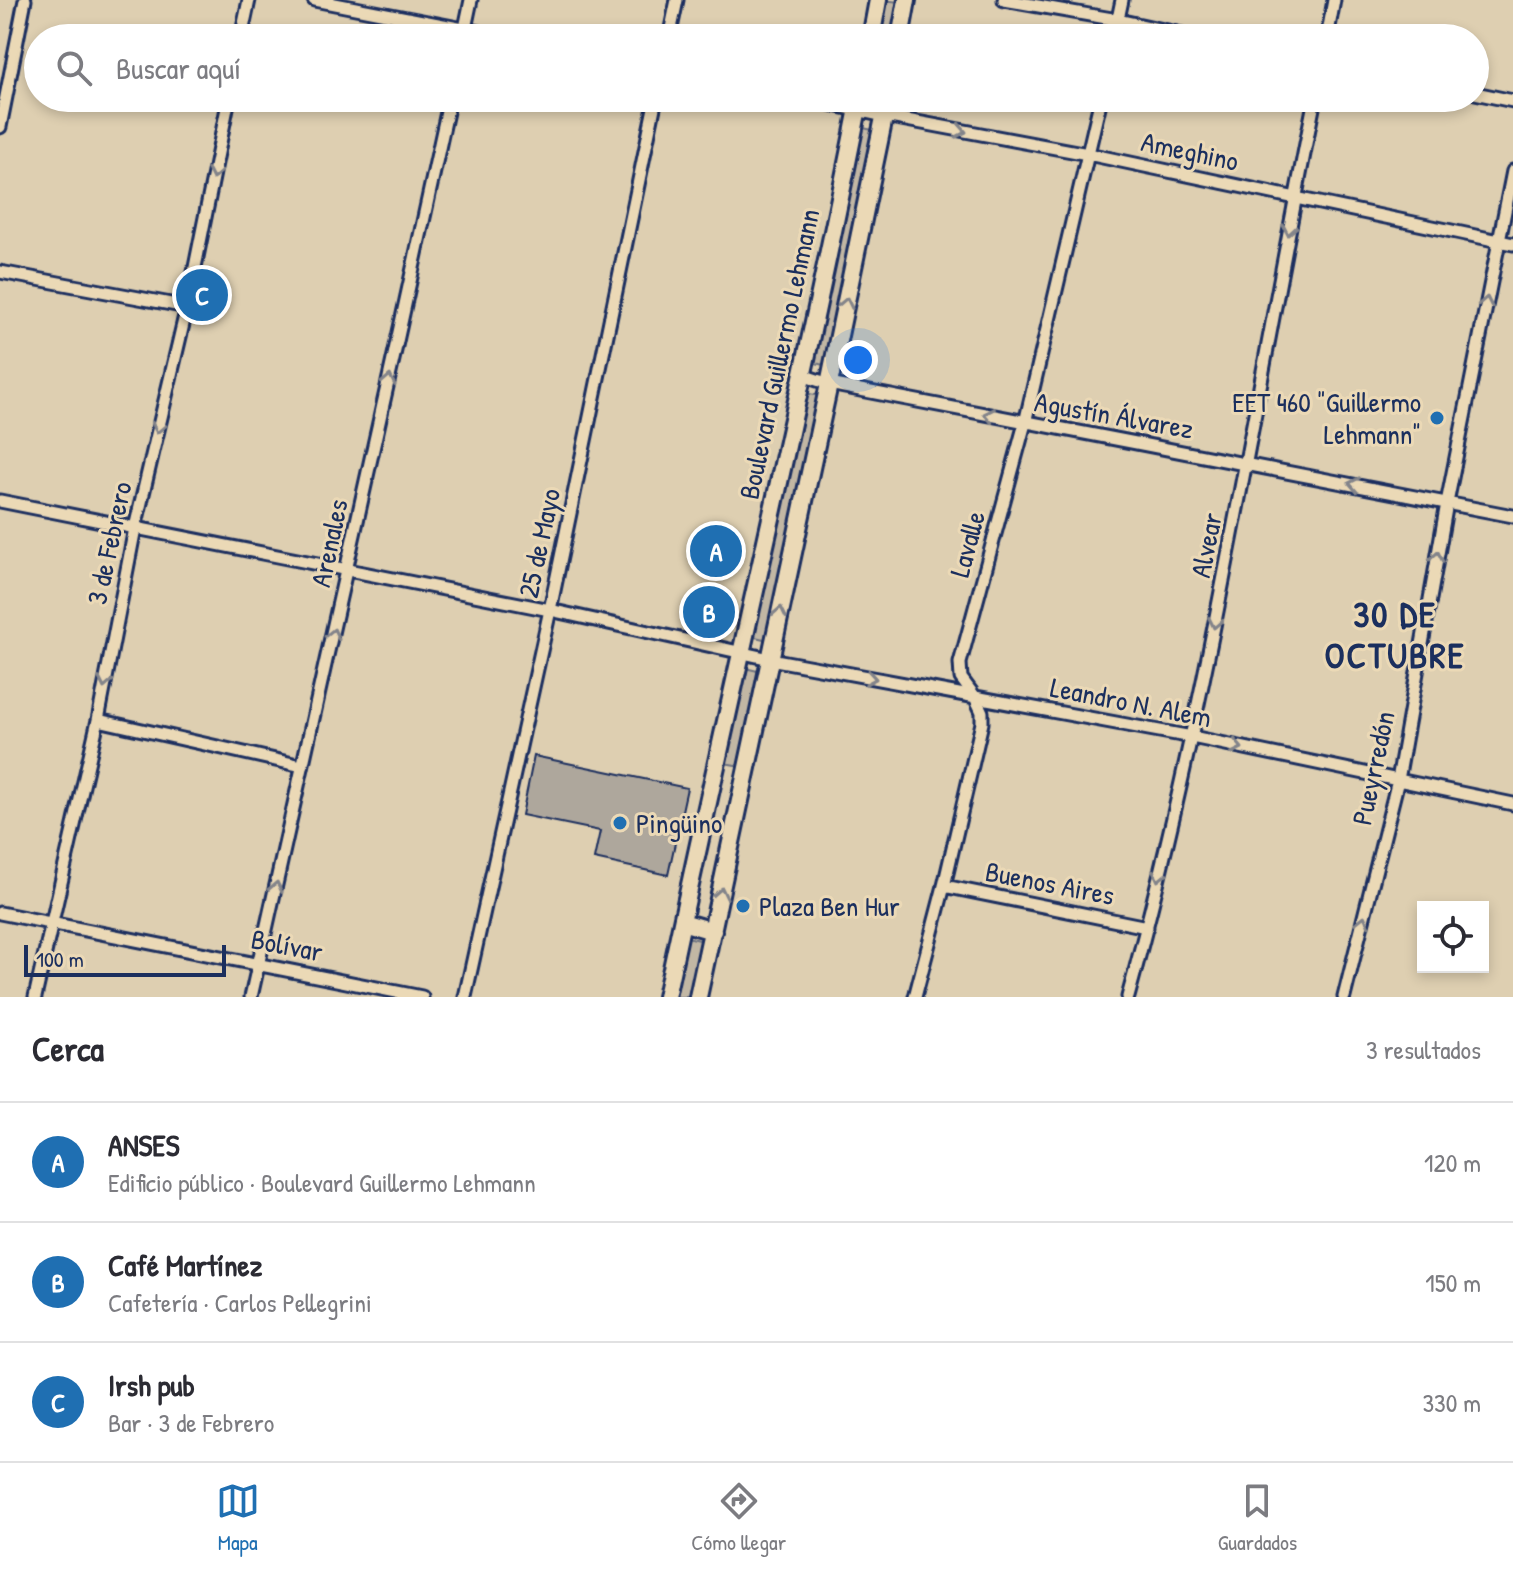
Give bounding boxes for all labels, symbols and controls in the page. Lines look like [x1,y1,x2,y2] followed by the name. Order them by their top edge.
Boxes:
[24,24,1489,112] search box
[52,46,96,90] icon: search
[116,48,241,88] text: Buscar aquí
[955,121,968,138] one-way arrow
[1138,122,1242,180] street label: Ameghino
[206,168,223,181] one-way arrow
[730,205,828,503] street label: Boulevard Guillermo Lehmann
[1282,223,1299,236] one-way arrow
[176,265,228,325] pin: C
[1477,295,1494,309] one-way arrow
[837,296,854,310] one-way arrow
[838,340,878,380] your location
[380,373,397,387] one-way arrow
[1032,382,1196,448] street label: Agustín Álvarez
[1232,383,1421,453] place label: EET 460 "Guillermo Lehmann"
[982,408,995,425] one-way arrow
[1428,409,1446,427] marker: EET 460 "Guillermo Lehmann"
[151,421,168,435] one-way arrow
[1347,477,1361,494] one-way arrow
[77,478,141,608] street label: 3 de Febrero
[509,485,569,601] street label: 25 de Mayo
[301,496,357,590] street label: Arenales
[940,507,994,581] street label: Lavalle
[1181,509,1231,581] street label: Alvear
[690,521,742,581] pin: A
[1428,550,1445,564] one-way arrow
[683,582,735,642] pin: B
[1325,589,1465,679] district label: 30 DE OCTUBRE
[771,605,788,619] one-way arrow
[1207,615,1224,629] one-way arrow
[324,627,341,641] one-way arrow
[865,668,878,685] one-way arrow
[1047,668,1215,736] street label: Leandro N. Alem
[97,676,114,689] one-way arrow
[1342,708,1404,828] street label: Pueyrredón
[1230,737,1244,754] one-way arrow
[636,804,722,842] place label: Pingüino
[611,814,629,832] marker: Pingüino
[982,852,1118,914] street label: Buenos Aires
[1151,869,1168,883] one-way arrow
[267,881,284,894] one-way arrow
[712,887,729,901] one-way arrow
[759,887,900,925] place label: Plaza Ben Hur
[734,897,752,915] marker: Plaza Ben Hur
[1417,901,1489,973] map controls
[1417,901,1489,973] button: locate
[1354,915,1371,929] one-way arrow
[248,919,326,971] street label: Bolívar
[24,941,226,977] scale bar
[36,944,84,974] text: 100 m
[32,1026,104,1072] text: Cerca
[1366,1032,1481,1067] text: 3 resultados
[108,1125,179,1165] text: ANSES
[52,1145,64,1180] text: A
[1424,1145,1481,1180] text: 120 m
[108,1165,536,1200] text: Edificio público · Boulevard Guillermo Lehmann
[108,1245,262,1285] text: Café Martínez
[51,1265,65,1300] text: B
[1425,1265,1481,1300] text: 150 m
[108,1285,372,1320] text: Cafetería · Carlos Pellegrini
[108,1365,195,1405] text: Irsh pub
[51,1385,65,1420] text: C
[1422,1385,1481,1420] text: 330 m
[108,1405,274,1440] text: Bar · 3 de Febrero
[216,1479,260,1557] tab: Mapa
[691,1479,786,1557] tab: Cómo llegar
[1218,1479,1297,1557] tab: Guardados

